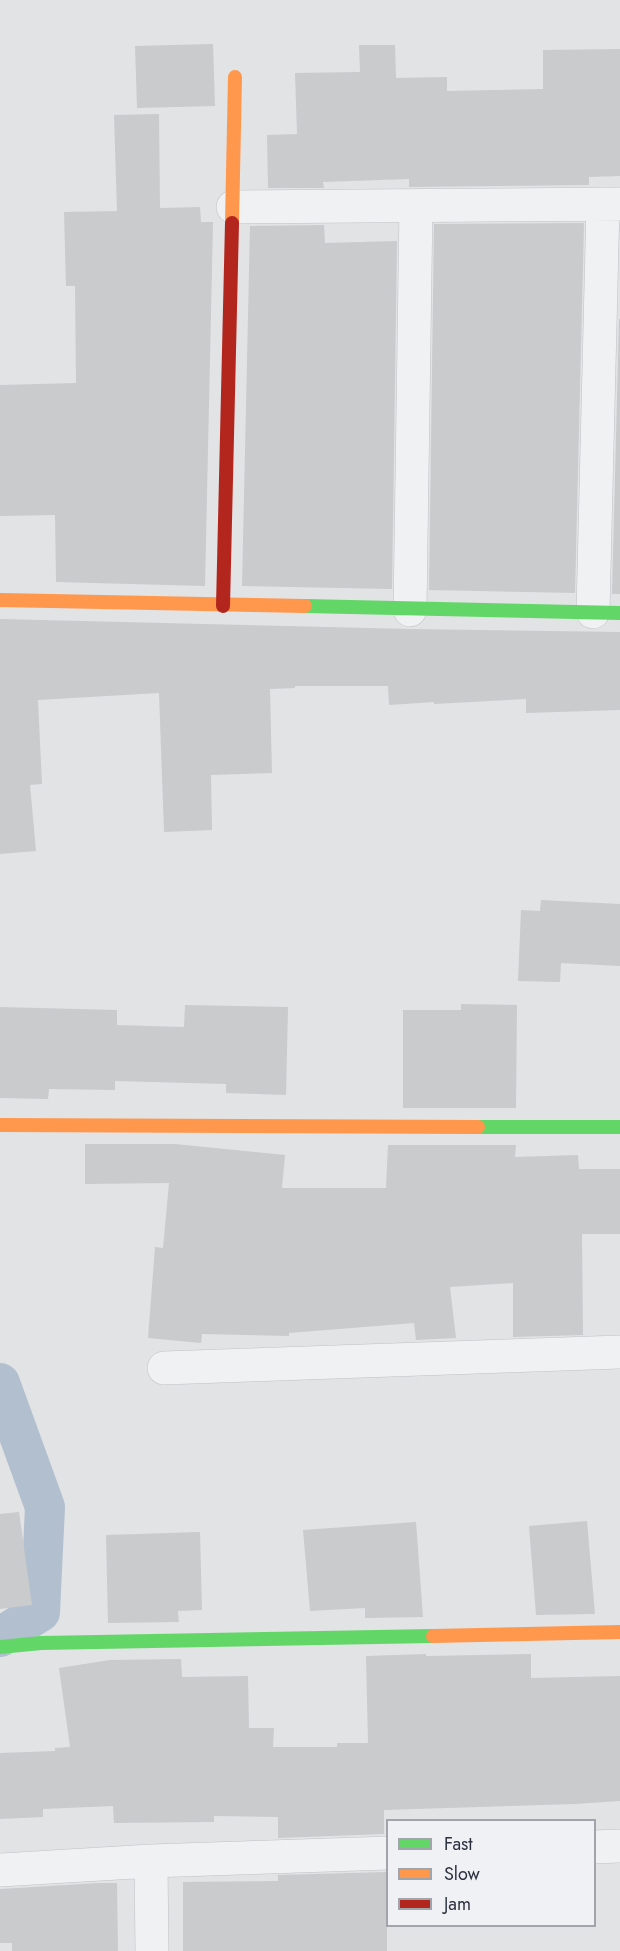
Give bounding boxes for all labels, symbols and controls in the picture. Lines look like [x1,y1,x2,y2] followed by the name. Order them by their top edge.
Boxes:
[386,1819,596,1927] legend
[444,1831,473,1857] text: Fast
[444,1861,480,1887] text: Slow
[444,1891,471,1917] text: Jam

